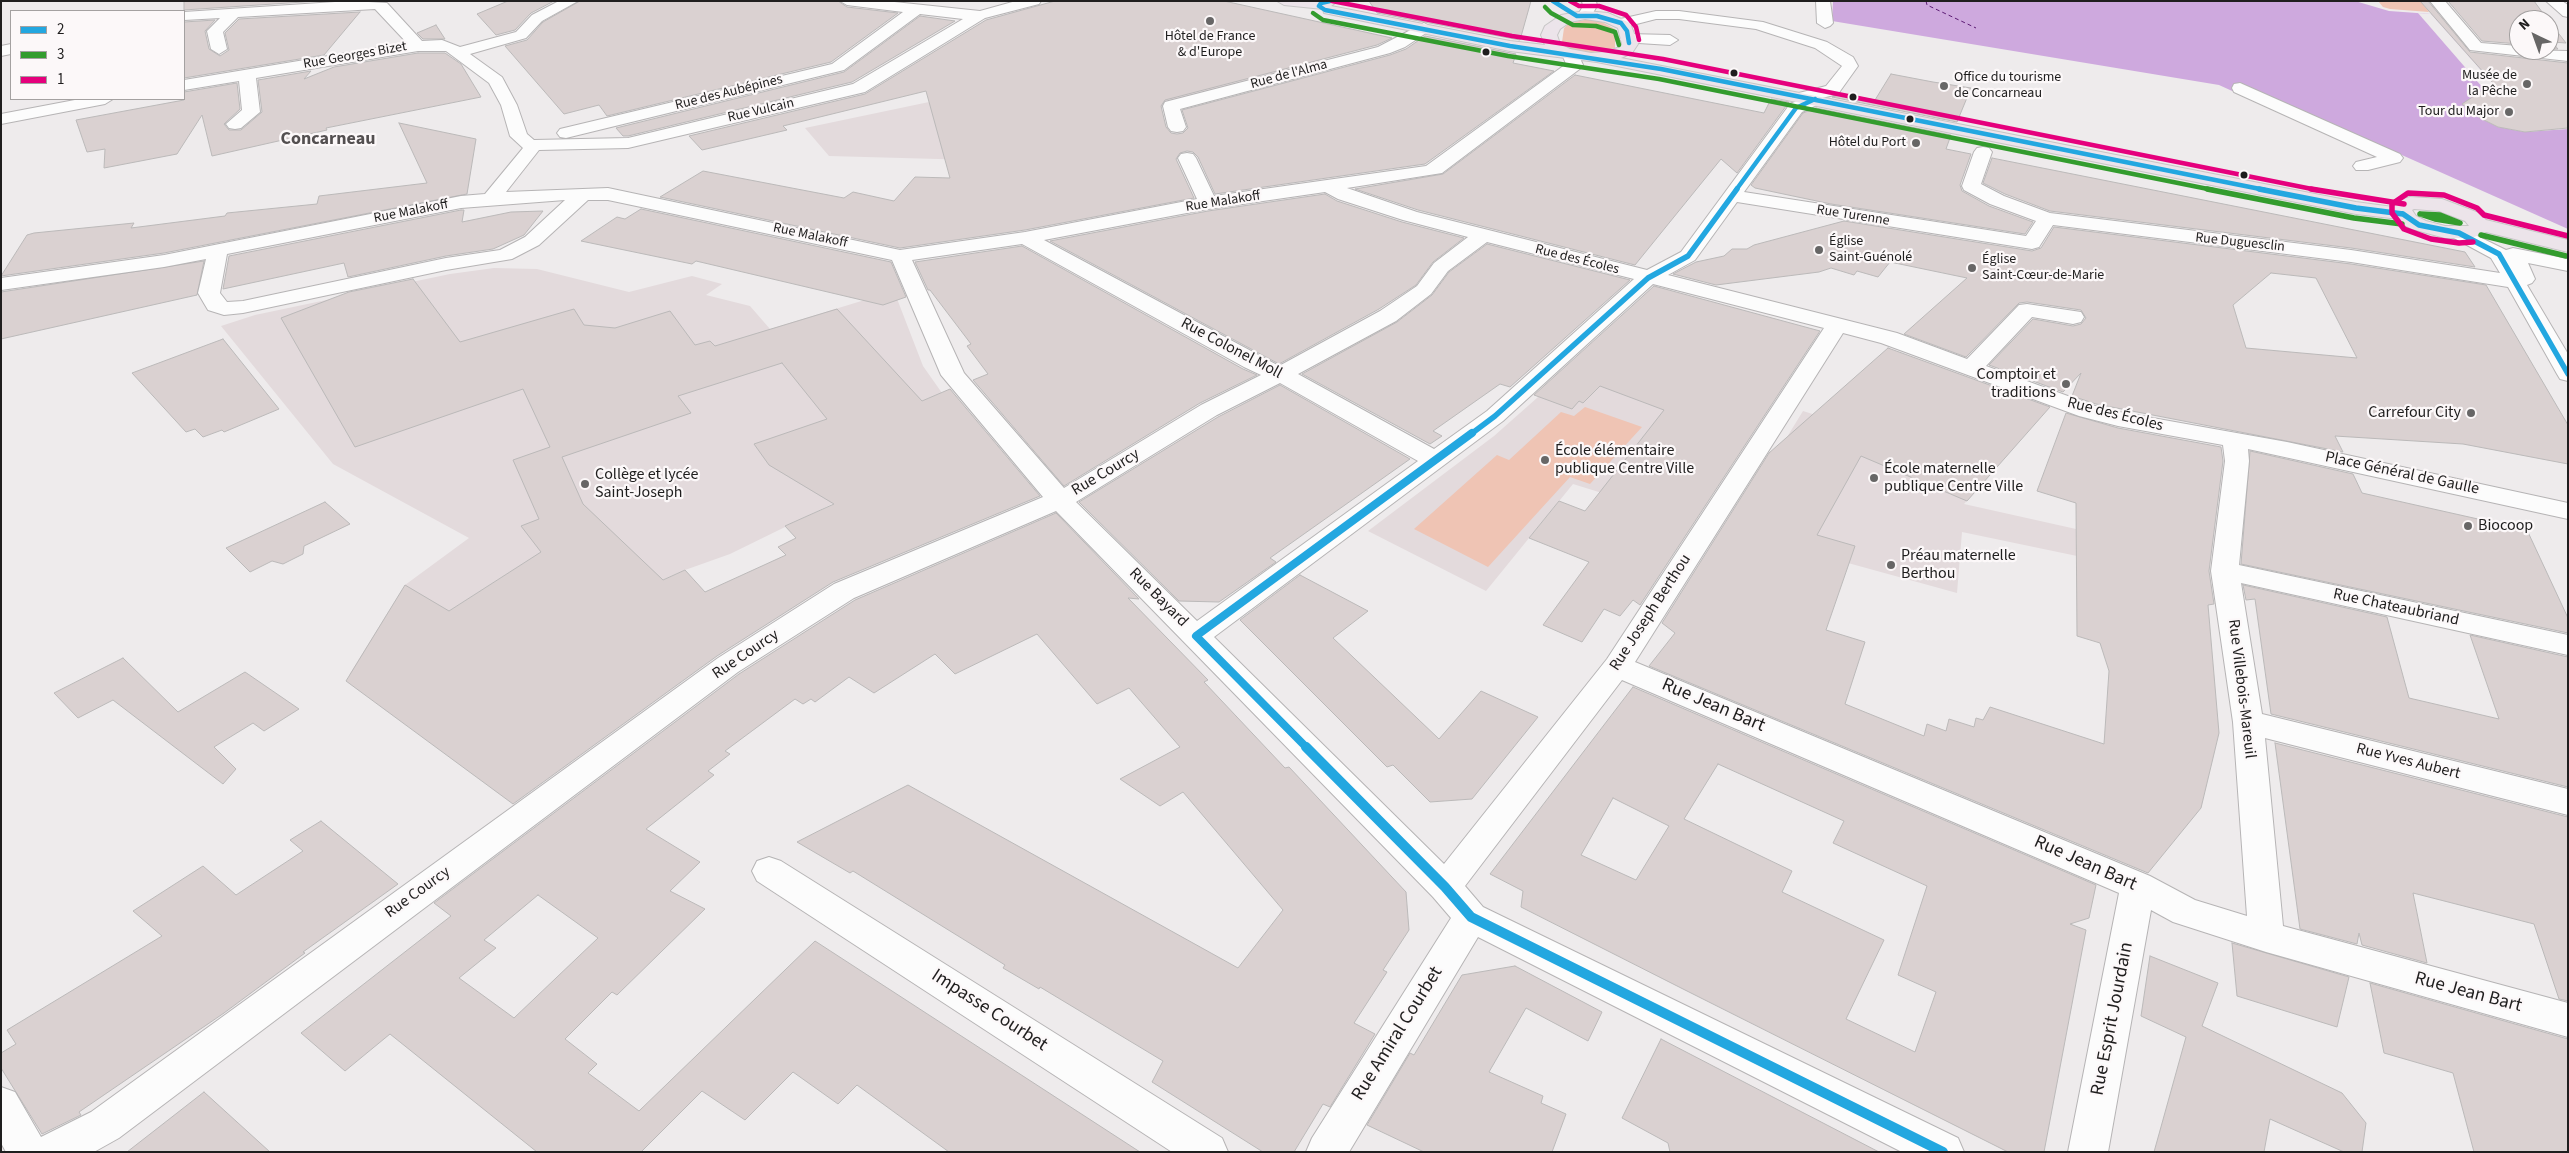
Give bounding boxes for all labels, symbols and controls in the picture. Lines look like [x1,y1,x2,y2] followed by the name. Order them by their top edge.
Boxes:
[10,10,185,100] legend
[2509,10,2559,60] north arrow
[2514,14,2535,35] text: N
[1204,15,1216,27] marker: Hôtel de France & d'Europe
[57,19,64,40] text: 2
[1165,29,1255,62] place label: Hôtel de France & d'Europe
[302,39,408,73] street label: Rue Georges Bizet
[57,44,64,65] text: 3
[1481,47,1491,57] unlabelled marker
[1249,57,1329,93] street label: Rue de l'Alma
[1729,68,1739,78] unlabelled marker
[2462,68,2517,100] place label: Musée de la Pêche
[57,69,64,90] text: 1
[1954,70,2061,102] place label: Office du tourisme de Concarneau
[674,72,784,114] street label: Rue des Aubépines
[2521,78,2533,90] marker: Musée de la Pêche
[1938,80,1950,92] marker: Office du tourisme de Concarneau
[1848,92,1858,102] unlabelled marker
[726,95,796,127] street label: Rue Vulcain
[2418,104,2499,120] place label: Tour du Major
[2503,106,2515,118] marker: Tour du Major
[1905,114,1915,124] unlabelled marker
[281,129,375,151] district label: Concarneau
[1829,135,1906,151] place label: Hôtel du Port
[1910,137,1922,149] marker: Hôtel du Port
[2239,170,2249,180] unlabelled marker
[1184,188,1262,216] street label: Rue Malakoff
[372,197,450,227] street label: Rue Malakoff
[1815,202,1891,230] street label: Rue Turenne
[771,220,849,252] street label: Rue Malakoff
[2194,230,2286,256] street label: Rue Duguesclin
[1829,234,1912,266] place label: Église Saint-Guénolé
[1533,241,1621,279] street label: Rue des Écoles
[1813,244,1825,256] marker: Église Saint-Guénolé
[1982,252,2104,284] place label: Église Saint-Cœur-de-Marie
[1966,262,1978,274] marker: Église Saint-Cœur-de-Marie
[1177,314,1285,384] street label: Rue Colonel Moll
[1977,365,2056,403] place label: Comptoir et traditions
[2060,378,2072,390] marker: Comptoir et traditions
[2065,394,2165,436] street label: Rue des Écoles
[2368,403,2461,423] place label: Carrefour City
[2465,407,2477,419] marker: Carrefour City
[1555,441,1694,479] place label: École élémentaire publique Centre Ville
[1069,445,1143,501] street label: Rue Courcy
[2323,448,2481,500] street label: Place Général de Gaulle
[1539,454,1551,466] marker: École élémentaire publique Centre Ville
[1884,459,2023,497] place label: École maternelle publique Centre Ville
[595,465,698,503] place label: Collège et lycée Saint-Joseph
[1868,472,1880,484] marker: École maternelle publique Centre Ville
[579,478,591,490] marker: Collège et lycée Saint-Joseph
[2478,516,2533,536] place label: Biocoop
[2462,520,2474,532] marker: Biocoop
[1901,546,2016,584] place label: Préau maternelle Berthou
[1606,551,1696,675] street label: Rue Joseph Berthou
[1885,559,1897,571] marker: Préau maternelle Berthou
[1124,564,1192,632] street label: Rue Bayard
[2331,585,2461,631] street label: Rue Chateaubriand
[2223,618,2259,760] street label: Rue Villebois-Mareuil
[709,626,783,684] street label: Rue Courcy
[1658,674,1768,738] street label: Rue Jean Bart
[2354,740,2462,784] street label: Rue Yves Aubert
[2030,831,2140,897] street label: Rue Jean Bart
[382,863,454,923] street label: Rue Courcy
[2087,940,2139,1098] street label: Rue Esprit Jourdain
[1348,963,1448,1105] street label: Rue Amiral Courbet
[927,965,1051,1057] street label: Impasse Courbet
[2412,968,2524,1018] street label: Rue Jean Bart

